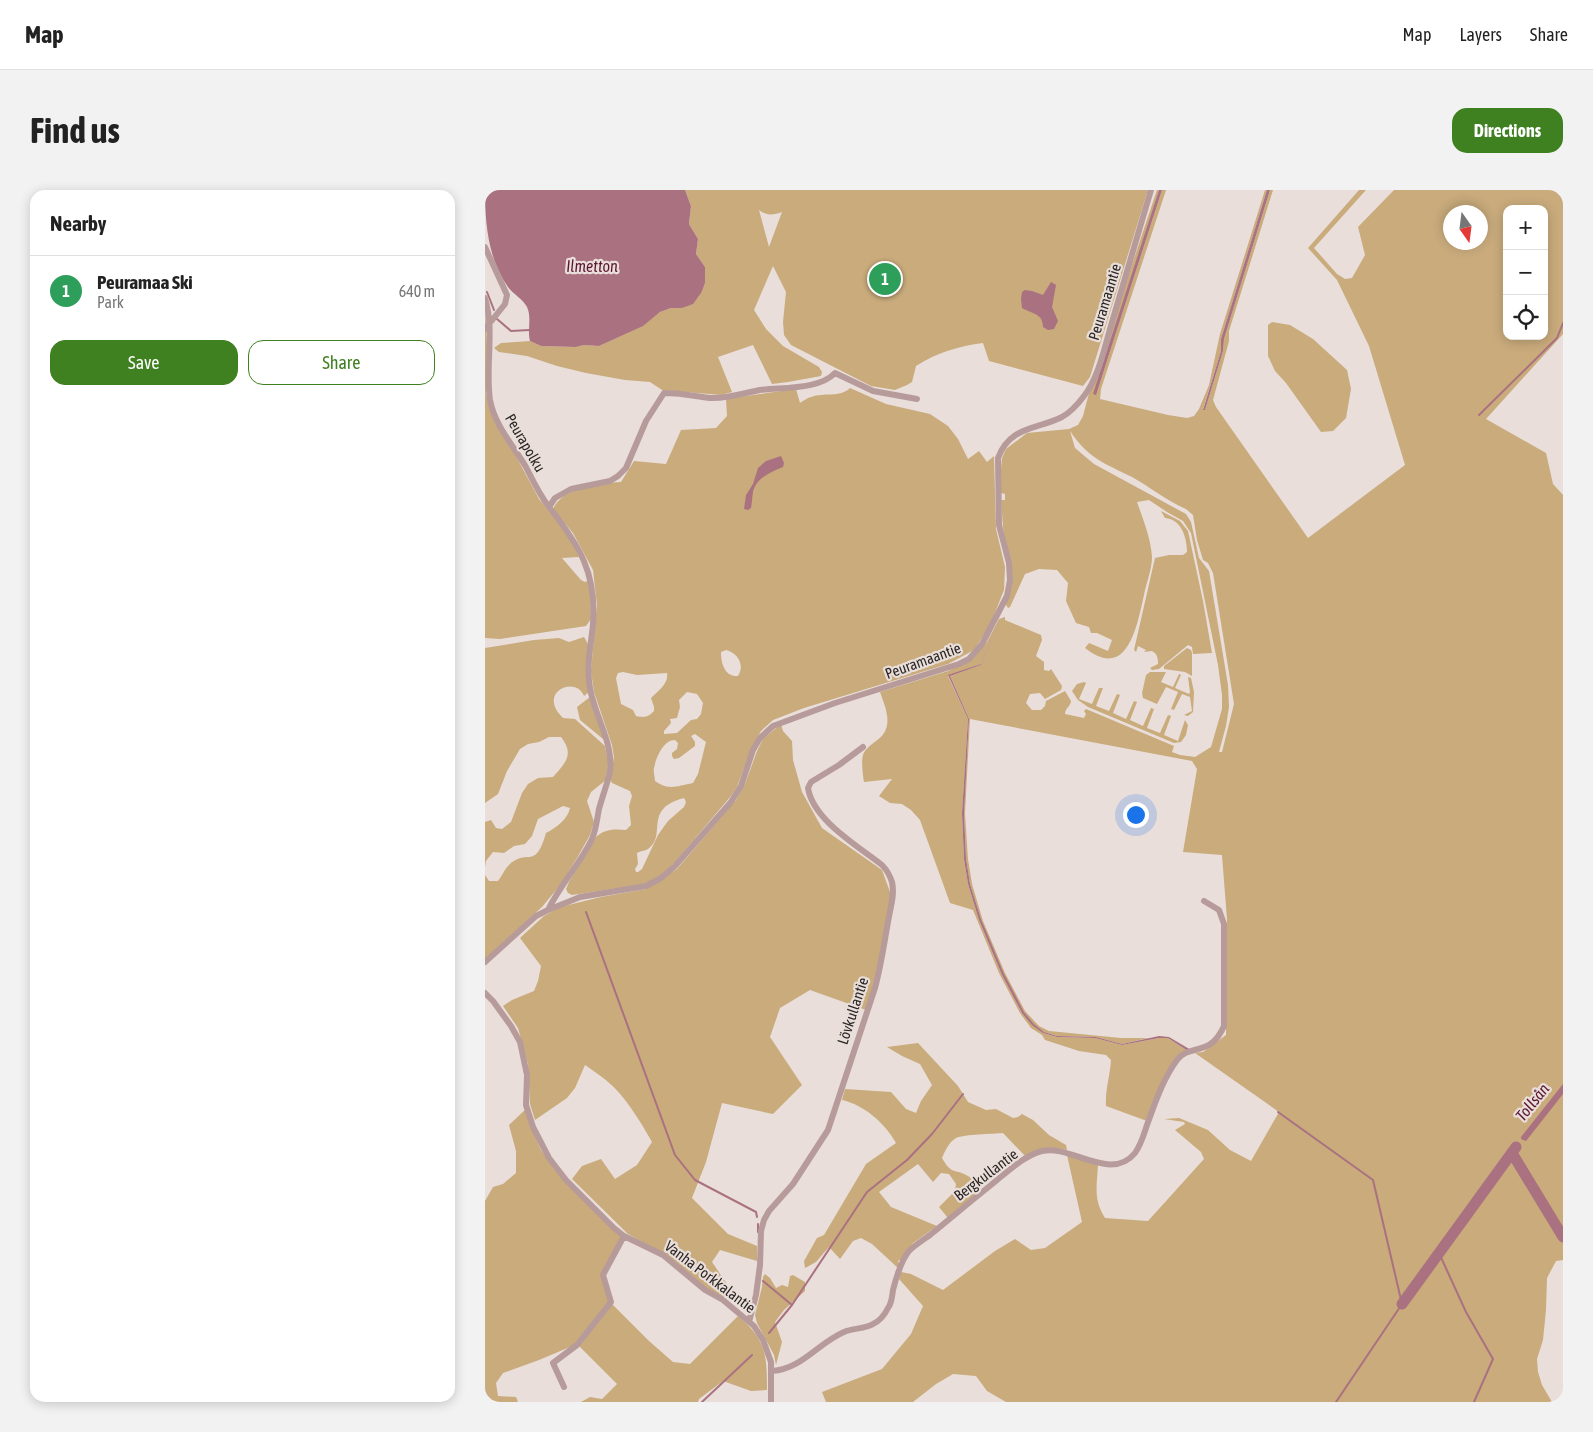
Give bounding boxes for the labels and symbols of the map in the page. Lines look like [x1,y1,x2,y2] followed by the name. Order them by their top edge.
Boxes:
[1443,205,1488,250] north arrow
[566,257,618,275] water label: Ilmetton
[869,260,901,298] pin: 1
[1085,261,1124,342] street label: Peuramaantie
[502,411,549,475] street label: Peurapolku
[883,639,963,682] street label: Peuramaantie
[1123,802,1149,828] your location
[834,975,871,1047] street label: Lövkullantie
[1511,1079,1553,1124] water label: Tollsån
[951,1145,1021,1204] street label: Bergkullantie
[662,1237,759,1316] street label: Vanha Porkkalantie

